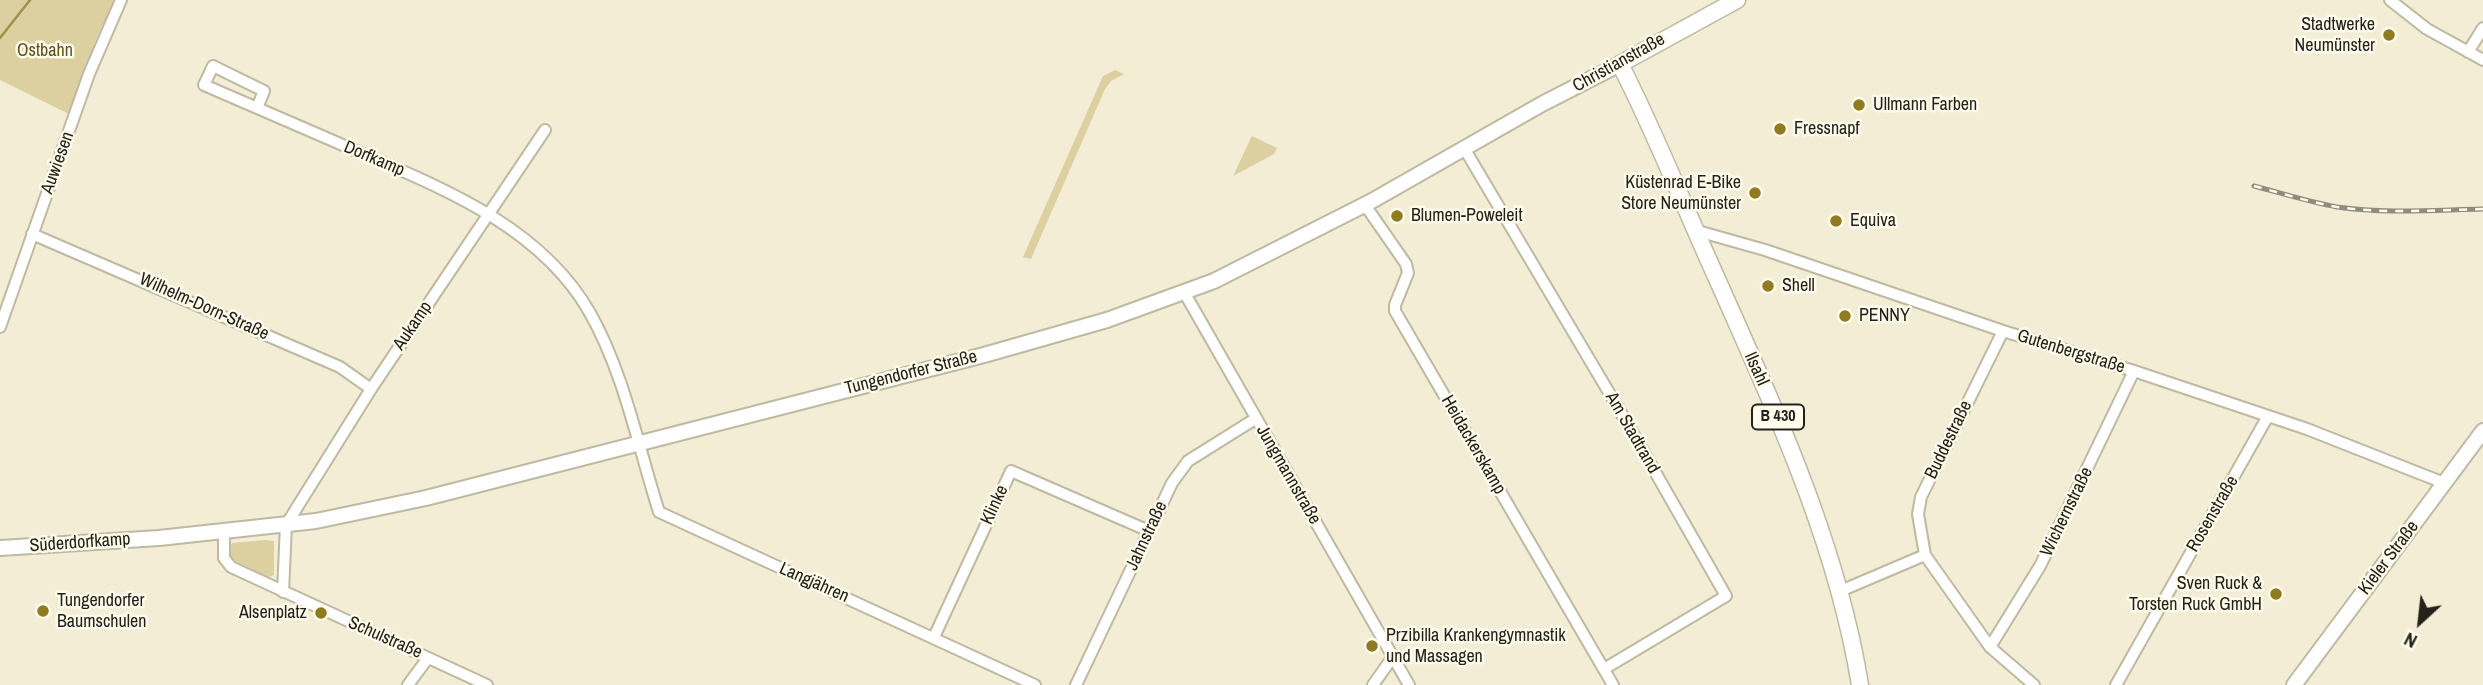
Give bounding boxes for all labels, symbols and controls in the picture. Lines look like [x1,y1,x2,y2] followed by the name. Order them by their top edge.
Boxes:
[2295,14,2375,56] place label: Stadtwerke Neumünster
[2381,27,2397,43] marker: Stadtwerke Neumünster
[1569,29,1669,97] street label: Christianstraße
[17,40,73,62] park label: Ostbahn
[1873,94,1977,116] place label: Ullmann Farben
[1851,97,1867,113] marker: Ullmann Farben
[1794,118,1860,140] place label: Fressnapf
[1772,121,1788,137] marker: Fressnapf
[37,129,79,197] street label: Auwiesen
[340,137,408,181] street label: Dorfkamp
[1621,172,1741,214] place label: Küstenrad E-Bike Store Neumünster
[1747,185,1763,201] marker: Küstenrad E-Bike Store Neumünster
[1411,205,1523,227] place label: Blumen-Poweleit
[1389,208,1405,224] marker: Blumen-Poweleit
[1850,210,1896,232] place label: Equiva
[1828,213,1844,229] marker: Equiva
[136,269,272,345] street label: Wilhelm-Dorn-Straße
[1782,275,1815,297] place label: Shell
[1760,278,1776,294] marker: Shell
[389,298,437,354] street label: Aukamp
[1859,305,1910,327] place label: PENNY
[1837,308,1853,324] marker: PENNY
[2014,325,2128,379] street label: Gutenbergstraße
[843,346,979,400] street label: Tungendorfer Straße
[1739,349,1773,389] street label: Ilsahl
[1600,389,1664,477] street label: Am Stadtrand
[1436,392,1510,498] street label: Heidackerskamp
[1921,397,1977,483] street label: Buddestraße
[1752,404,1804,430] road number: B 430
[1251,422,1325,528] street label: Jungmannstraße
[2036,464,2098,560] street label: Wichernstraße
[2183,472,2243,556] street label: Rosenstraße
[977,482,1013,528] street label: Klinke
[1122,498,1172,574] street label: Jahnstraße
[2354,517,2424,599] street label: Kieler Straße
[29,529,131,557] street label: Süderdorfkamp
[776,558,852,608] street label: Langjähren
[2129,573,2262,616] place label: Sven Ruck & Torsten Ruck GmbH
[2268,586,2284,602] marker: Sven Ruck & Torsten Ruck GmbH
[2385,587,2455,657] north arrow
[57,590,146,632] place label: Tungendorfer Baumschulen
[239,602,307,624] place label: Alsenplatz
[35,603,51,619] marker: Tungendorfer Baumschulen
[313,605,329,621] marker: Alsenplatz
[345,612,425,664] street label: Schulstraße
[1386,625,1566,668] place label: Przibilla Krankengymnastik und Massagen
[2400,627,2421,655] text: N
[1364,638,1380,654] marker: Przibilla Krankengymnastik und Massagen

